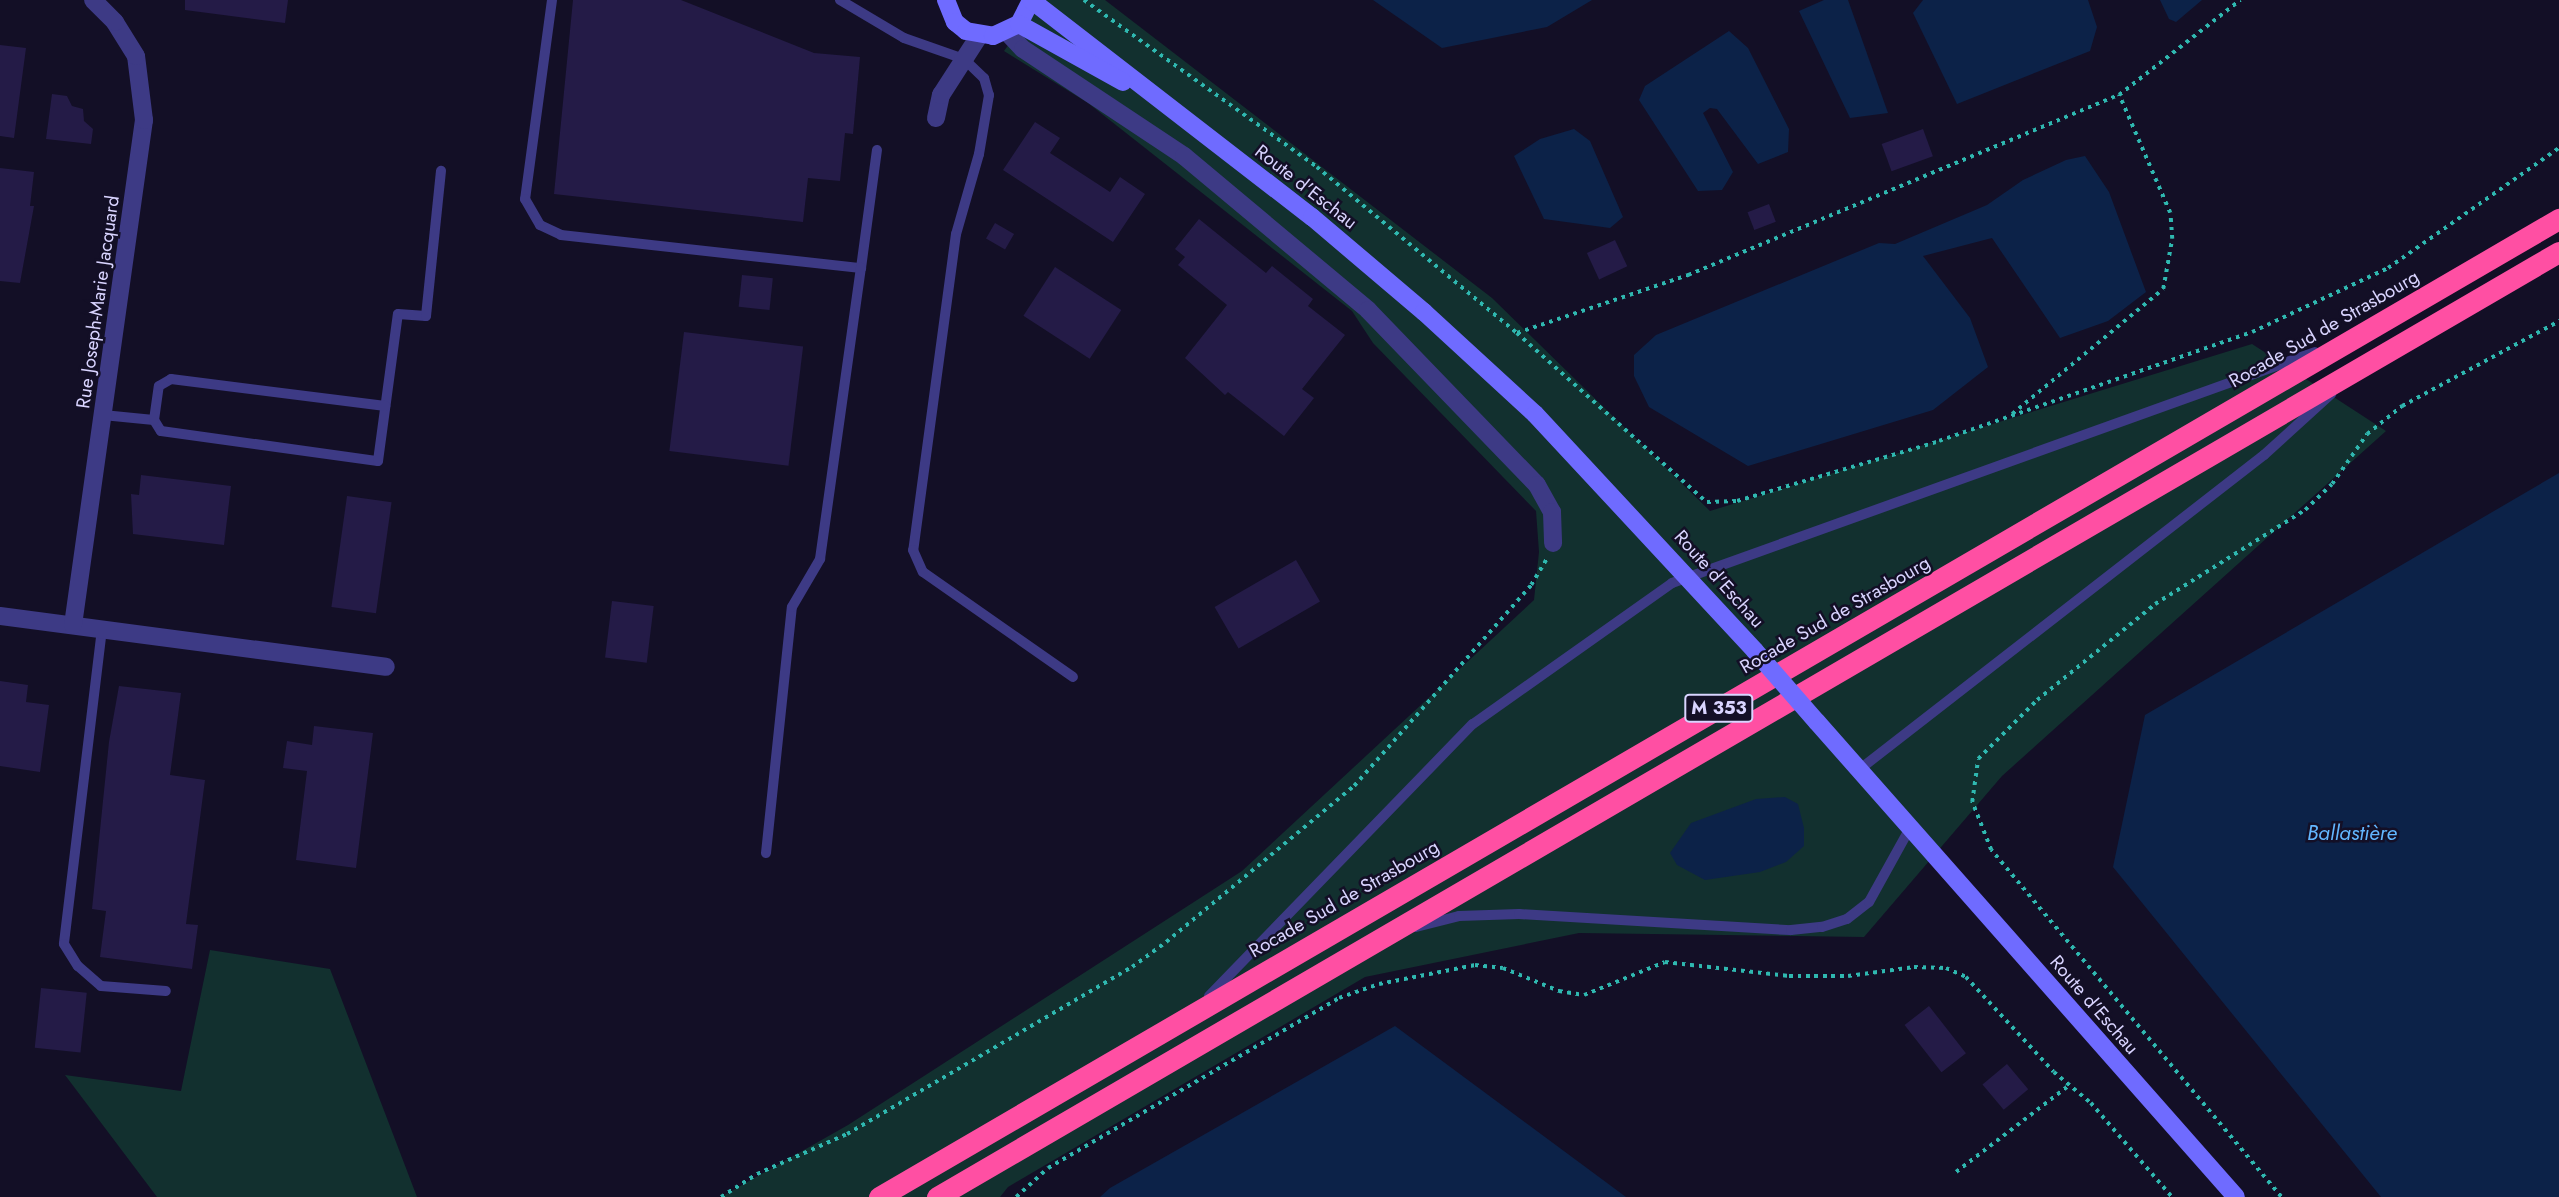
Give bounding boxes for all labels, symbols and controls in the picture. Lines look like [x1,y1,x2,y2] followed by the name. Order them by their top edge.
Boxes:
[1250,140,1362,234] street label: Route d'Eschau
[72,194,124,410] street label: Rue Joseph-Marie Jacquard
[2225,265,2423,393] street label: Rocade Sud de Strasbourg
[1669,525,1769,633] street label: Route d'Eschau
[1736,551,1934,679] street label: Rocade Sud de Strasbourg
[1684,694,1754,722] road number: M 353
[2307,820,2397,846] water label: Ballastière
[1245,835,1443,963] street label: Rocade Sud de Strasbourg
[2045,951,2143,1059] street label: Route d'Eschau

